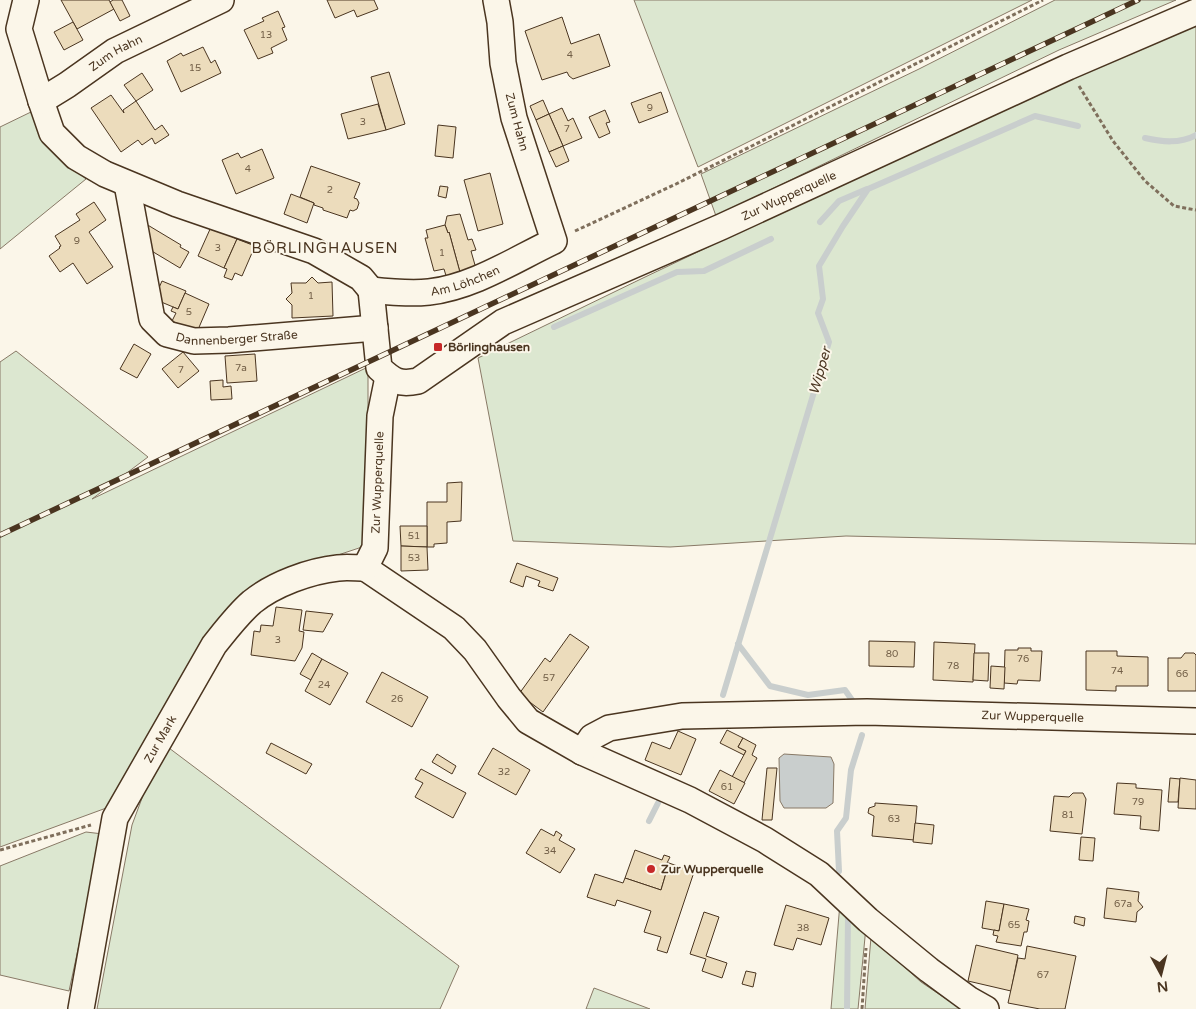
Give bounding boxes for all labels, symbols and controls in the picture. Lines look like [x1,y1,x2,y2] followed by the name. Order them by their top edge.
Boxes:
[260,29,272,41] house number: 13
[86,32,145,74] street label: Zum Hahn
[567,49,573,61] house number: 4
[189,62,201,74] house number: 15
[503,91,531,153] street label: Zum Hahn
[647,102,653,114] house number: 9
[360,116,366,128] house number: 3
[564,123,570,135] house number: 7
[245,163,251,175] house number: 4
[739,168,839,224] street label: Zur Wupperquelle
[327,184,333,196] house number: 2
[74,235,80,247] house number: 9
[251,239,399,257] district label: BÖRLINGHAUSEN
[215,242,221,254] house number: 3
[439,247,445,259] house number: 1
[430,263,502,299] street label: Am Löhchen
[308,290,314,302] house number: 1
[186,306,192,318] house number: 5
[174,327,298,348] street label: Dannenberger Straße
[448,340,530,355] place label: Börlinghausen
[432,341,444,353] marker: Börlinghausen
[805,344,835,397] water label: Wipper
[235,362,247,374] house number: 7a
[178,364,184,376] house number: 7
[369,431,386,534] street label: Zur Wupperquelle
[408,530,420,542] house number: 51
[408,552,420,564] house number: 53
[275,634,281,646] house number: 3
[886,648,898,660] house number: 80
[1017,653,1029,665] house number: 76
[947,660,959,672] house number: 78
[1111,665,1123,677] house number: 74
[1176,668,1188,680] house number: 66
[543,672,555,684] house number: 57
[318,679,330,691] house number: 24
[391,693,403,705] house number: 26
[981,708,1084,725] street label: Zur Wupperquelle
[141,712,179,765] street label: Zur Mark
[498,766,510,778] house number: 32
[721,781,733,793] house number: 61
[1132,796,1144,808] house number: 79
[1062,809,1074,821] house number: 81
[888,813,900,825] house number: 63
[544,845,556,857] house number: 34
[661,862,764,877] place label: Zur Wupperquelle
[645,863,657,875] marker: Zur Wupperquelle
[1114,898,1132,910] house number: 67a
[1008,919,1020,931] house number: 65
[797,922,809,934] house number: 38
[1136,949,1186,999] north arrow
[1037,969,1049,981] house number: 67
[1156,977,1169,996] text: N

